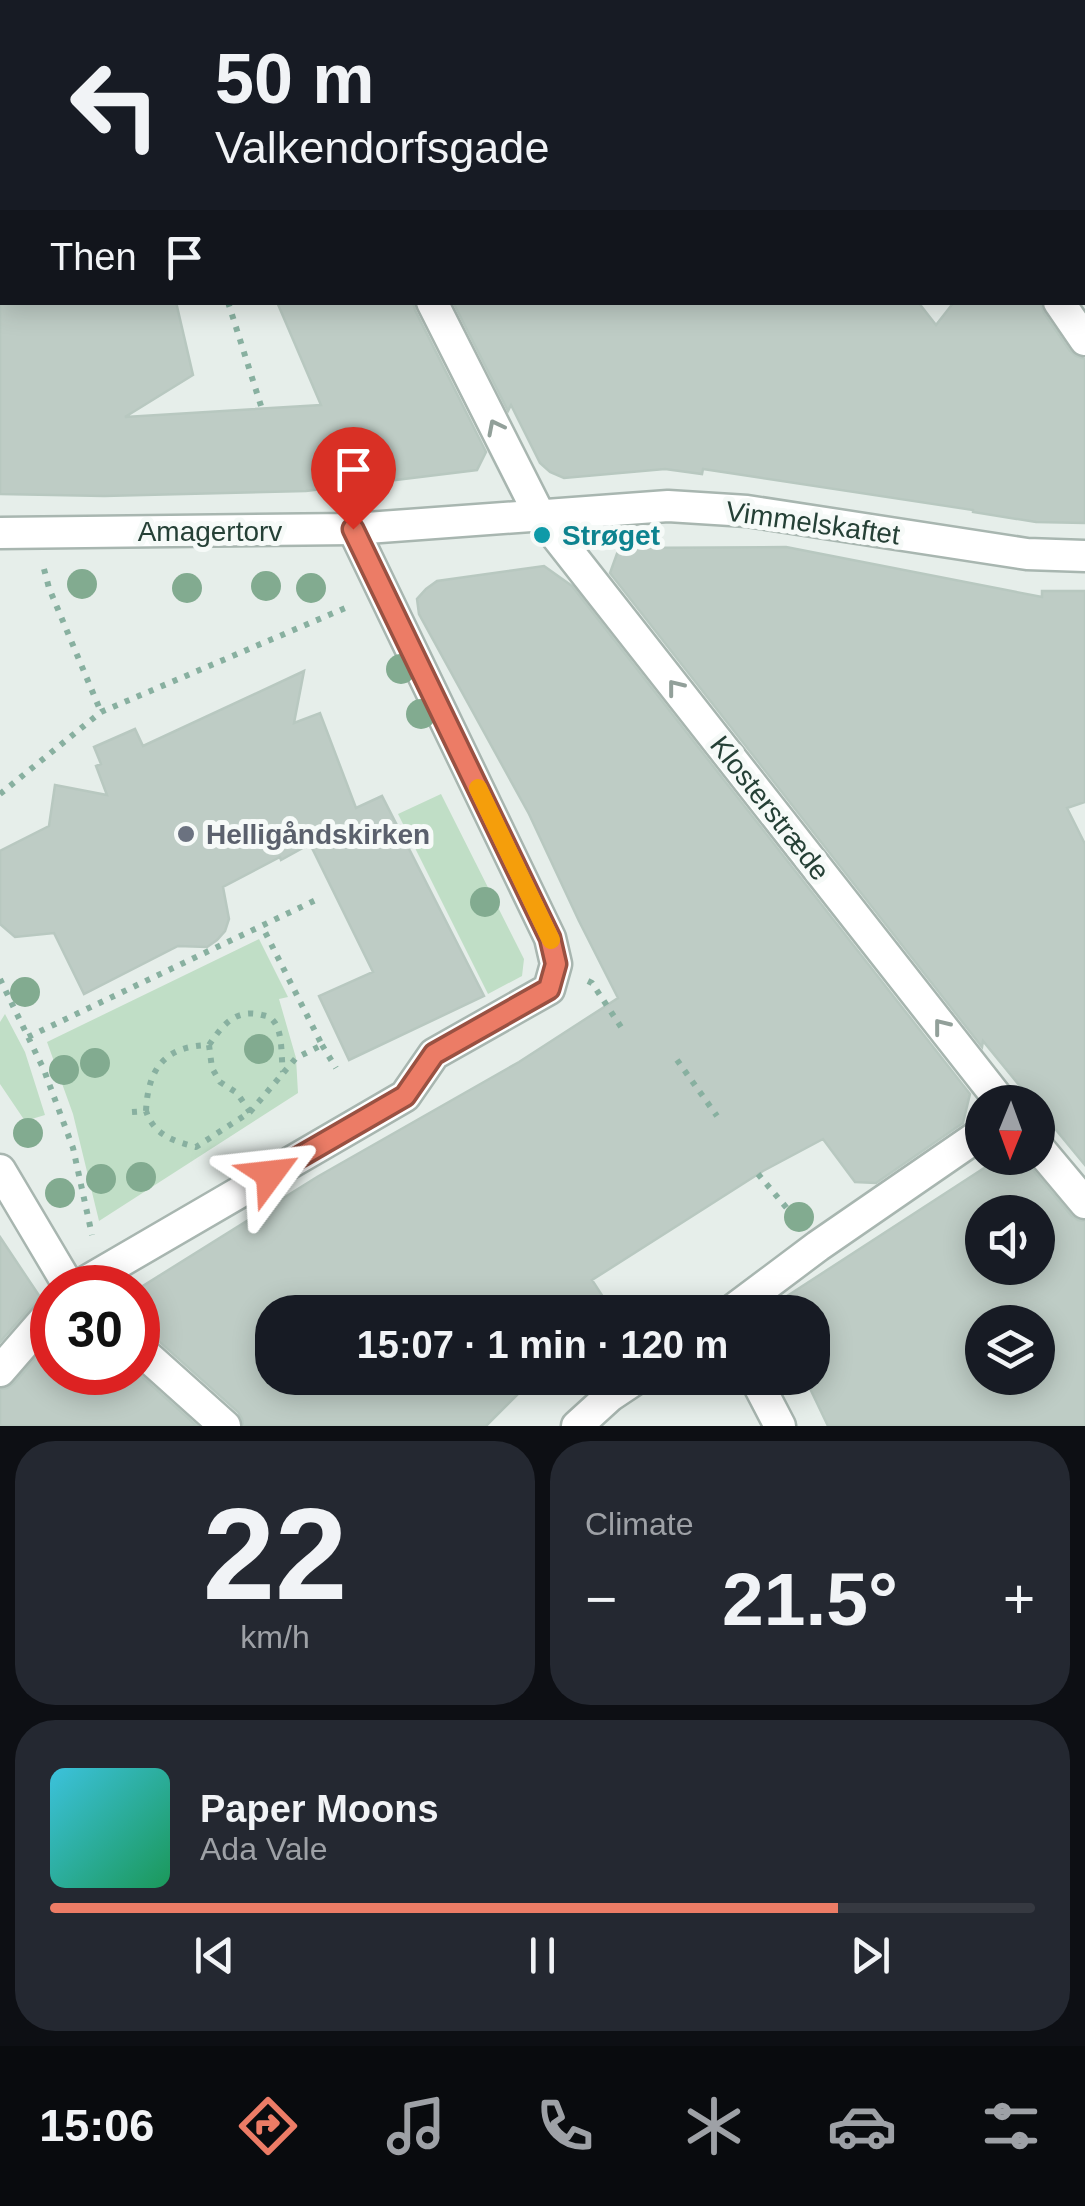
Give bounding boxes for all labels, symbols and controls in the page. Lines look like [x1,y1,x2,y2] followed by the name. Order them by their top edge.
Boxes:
[50,40,180,170] icon: left
[215,40,375,118] text: 50 m
[215,122,549,173] text: Valkendorfsgade
[157,230,212,285] icon: arrive
[50,236,137,278] text: Then
[488,420,507,438] one-way arrow
[311,427,396,530] pin
[326,442,381,497] icon: arrive
[724,495,902,551] street label: Vimmelskaftet
[138,516,282,547] street label: Amagertorv
[562,520,660,551] place label: Strøget
[531,524,553,546] marker: Strøget
[670,681,687,699] one-way arrow
[704,730,836,886] street label: Klosterstræde
[206,819,430,850] place label: Helligåndskirken
[175,823,197,845] marker: Helligåndskirken
[935,1019,953,1037] one-way arrow
[965,1085,1055,1175] north arrow
[965,1085,1055,1395] map controls
[218,1122,322,1226] position arrow
[965,1195,1055,1285] button: sound
[30,1265,160,1395] speed limit sign: 30
[965,1305,1055,1395] button: layers
[357,1324,728,1366] text: 15:07 · 1 min · 120 m
[203,1481,347,1627] text: 22
[585,1506,693,1542] text: Climate
[722,1557,898,1641] text: 21.5°
[585,1568,617,1630] text: −
[1003,1568,1035,1630] text: +
[240,1619,310,1655] text: km/h
[200,1788,439,1830] text: Paper Moons
[200,1831,328,1867] text: Ada Vale
[187,1928,242,1983] icon: previous
[515,1928,570,1983] icon: pause
[843,1928,898,1983] icon: next
[233,2091,303,2161] icon: directions
[381,2091,451,2161] icon: music
[530,2091,600,2161] icon: phone
[679,2091,749,2161] icon: climate
[827,2091,897,2161] icon: car
[976,2091,1046,2161] icon: filters
[39,2100,154,2151] text: 15:06

